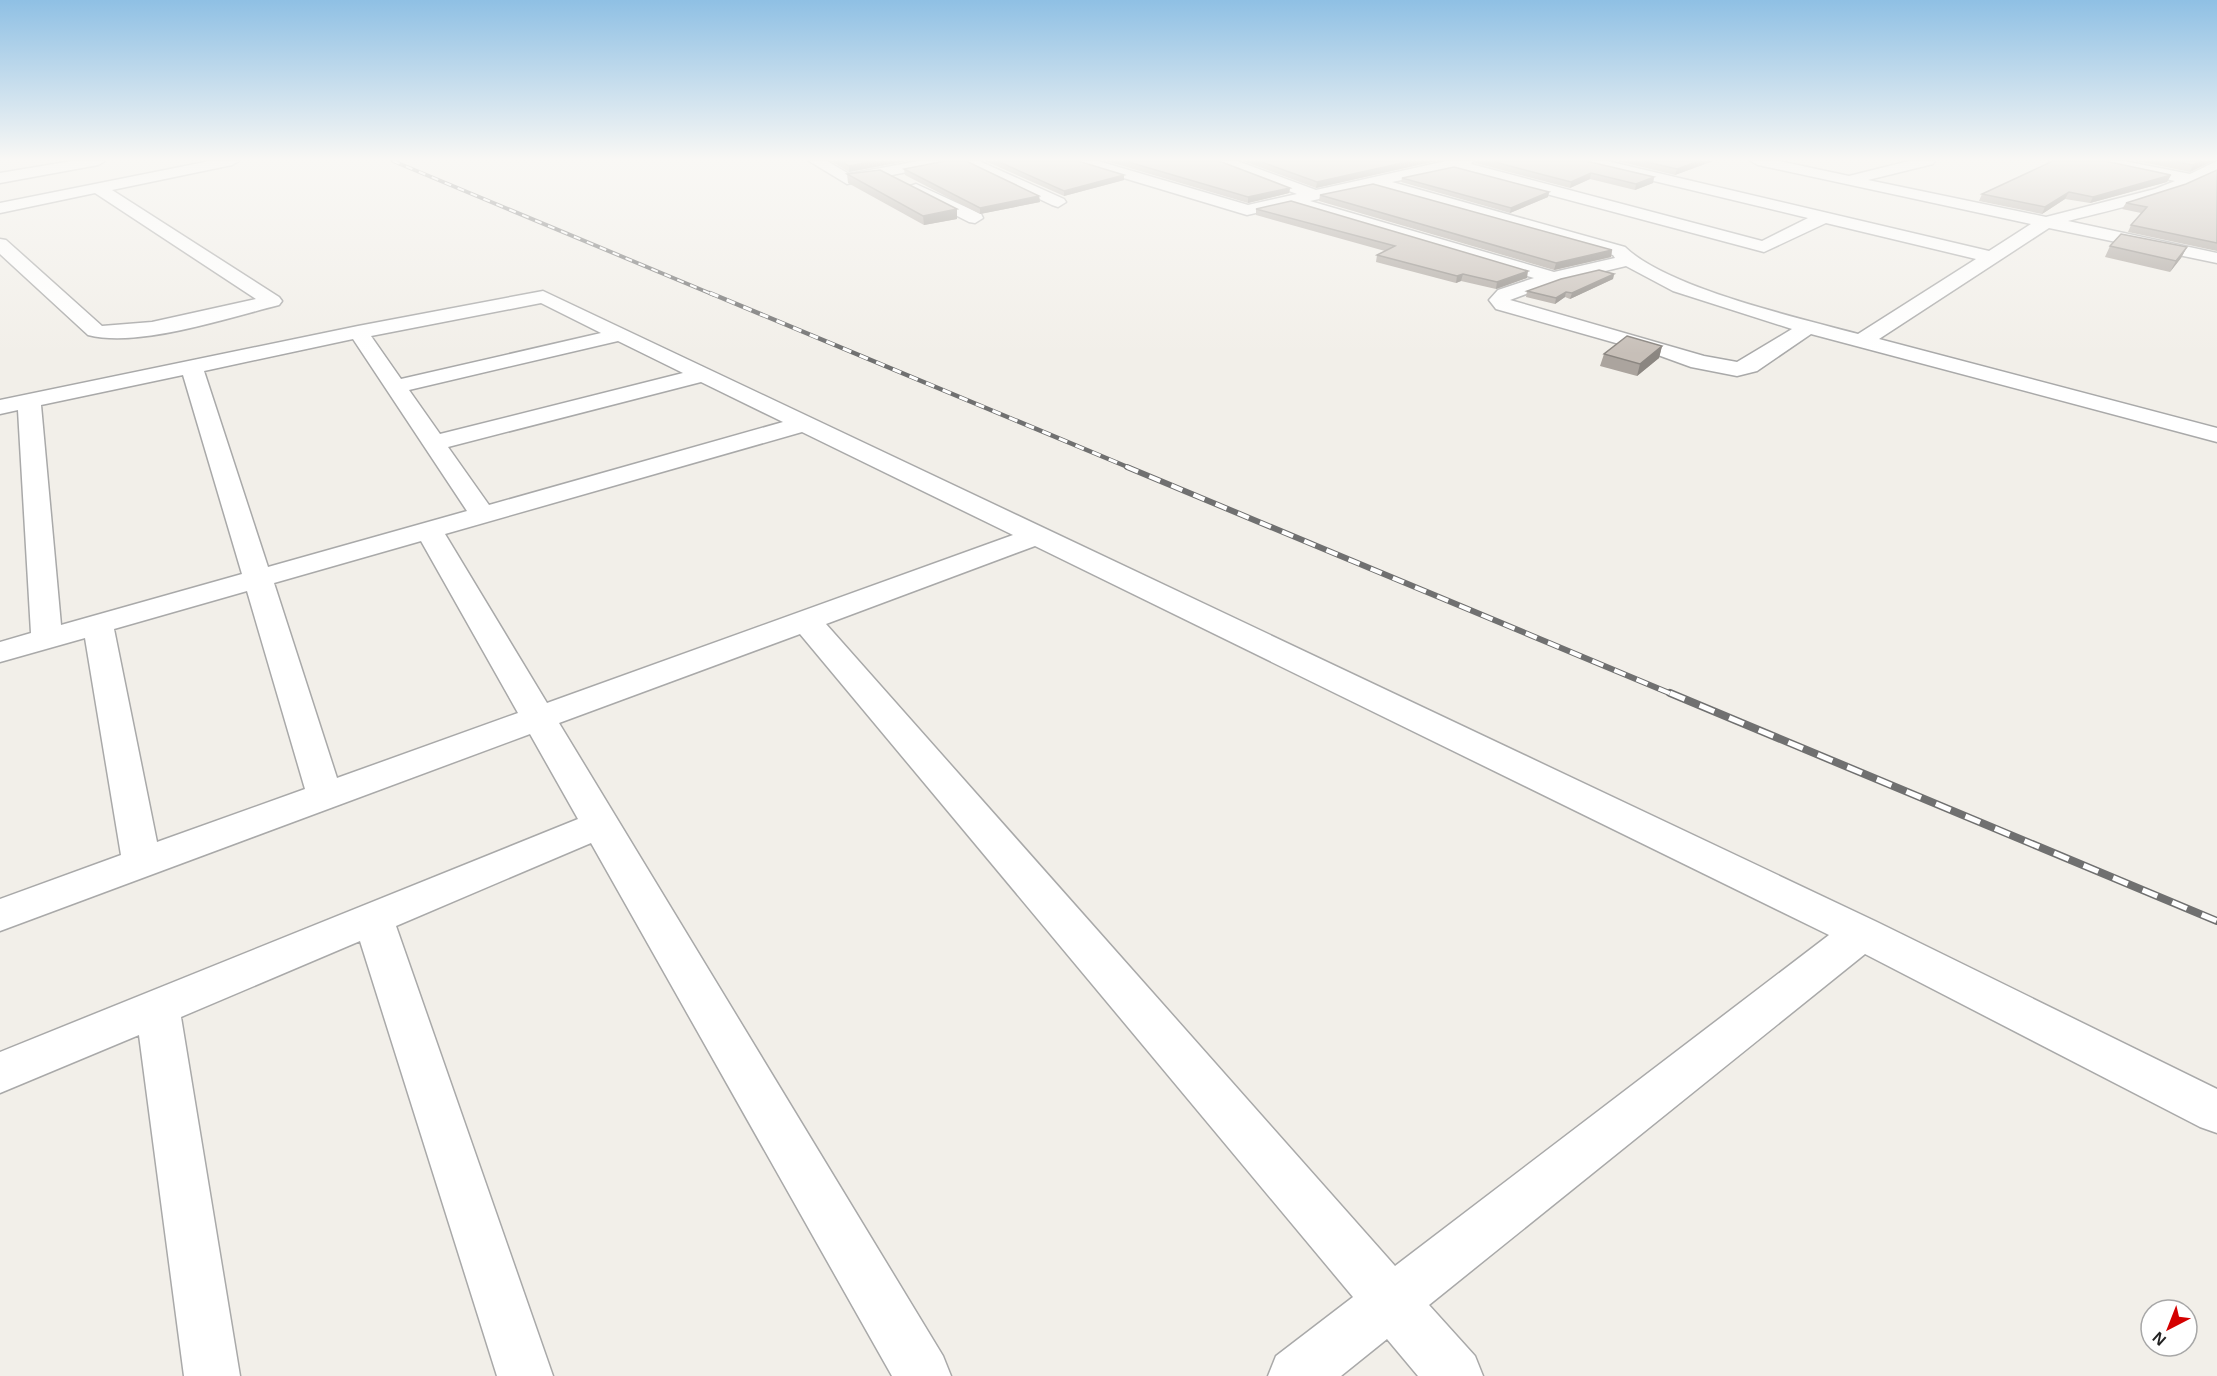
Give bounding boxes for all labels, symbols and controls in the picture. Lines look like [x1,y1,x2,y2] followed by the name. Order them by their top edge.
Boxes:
[2139,1298,2199,1358] north arrow
[2149,1329,2169,1349] text: N

